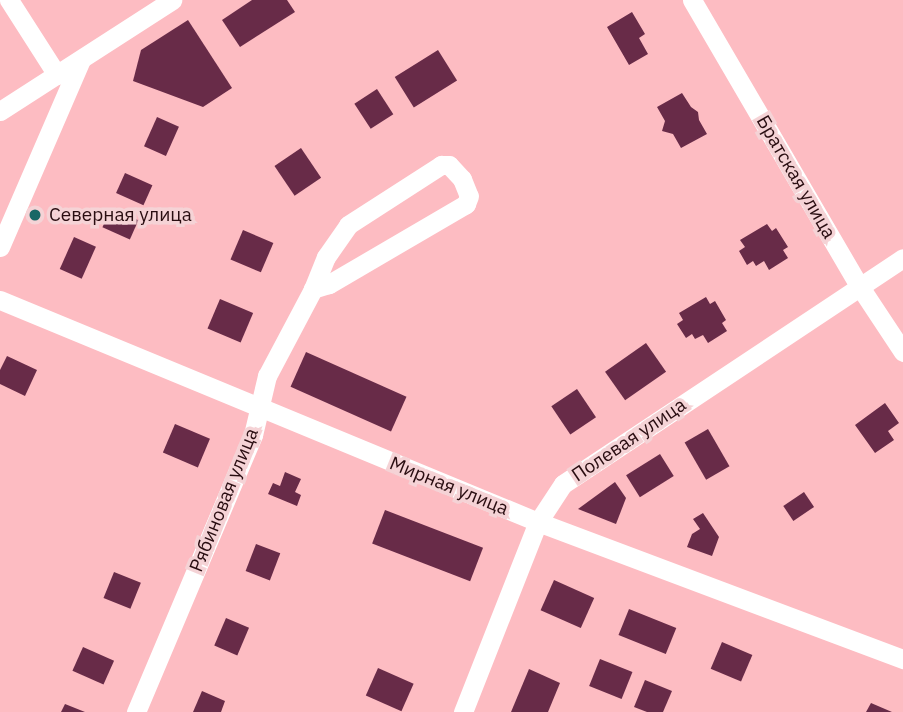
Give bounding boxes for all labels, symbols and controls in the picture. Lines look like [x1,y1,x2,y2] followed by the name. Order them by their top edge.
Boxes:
[751,111,841,243] street label: Братская улица
[49,204,192,226] place label: Северная улица
[27,207,43,223] marker: Северная улица
[568,393,690,487] street label: Полевая улица
[185,425,263,575] street label: Рябиновая улица
[386,452,512,520] street label: Мирная улица

